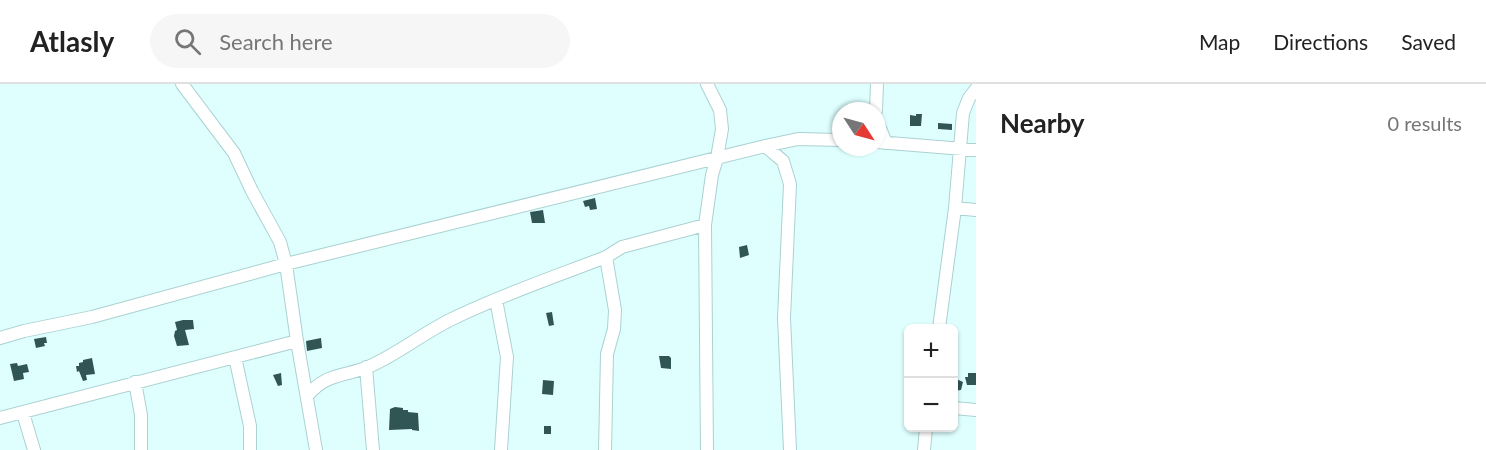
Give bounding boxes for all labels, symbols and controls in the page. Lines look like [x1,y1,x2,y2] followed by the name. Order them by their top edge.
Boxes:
[150,14,570,68] search box
[30,24,114,58] text: Atlasly
[171,25,204,58] icon: search
[219,28,333,55] text: Search here
[1199,29,1240,54] text: Map
[1273,29,1368,54] text: Directions
[1401,29,1456,54] text: Saved
[832,102,886,156] north arrow
[1000,107,1085,139] text: Nearby
[1387,111,1462,135] text: 0 results
[904,324,958,432] map controls
[904,324,958,378] button: +
[904,378,958,432] button: −

